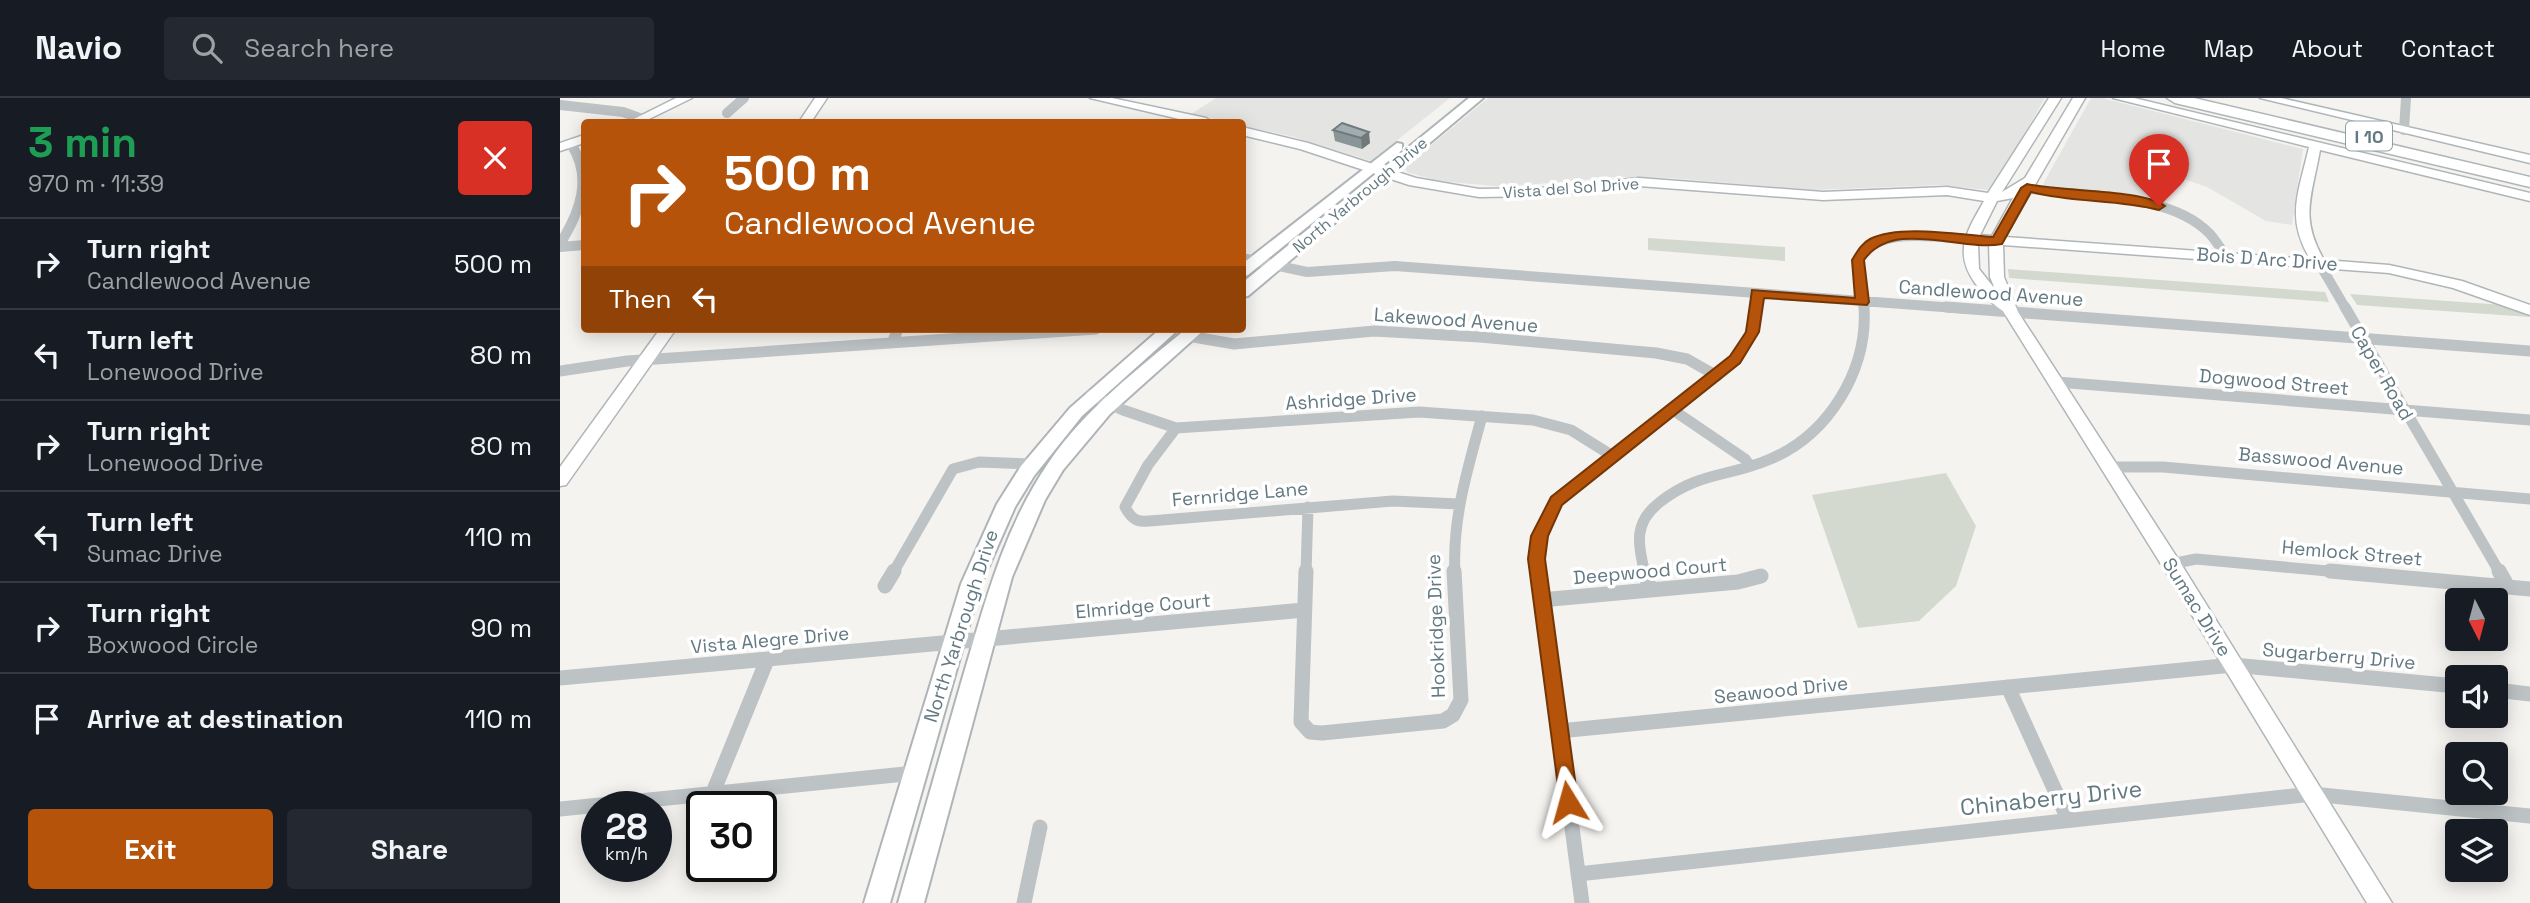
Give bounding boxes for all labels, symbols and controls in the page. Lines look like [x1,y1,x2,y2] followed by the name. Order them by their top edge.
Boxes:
[164,17,654,80] search box
[35,27,122,69] text: Navio
[188,29,226,67] icon: search
[244,31,394,65] text: Search here
[2100,33,2166,64] text: Home
[2204,33,2254,64] text: Map
[2292,33,2363,64] text: About
[2401,33,2495,64] text: Contact
[28,116,137,169] text: 3 min
[458,121,532,195] button: close
[2346,122,2392,150] road number: I 10
[1288,132,1432,258] street label: North Yarbrough Drive
[2129,134,2189,206] pin
[724,142,871,204] text: 500 m
[2140,145,2178,183] icon: arrive
[609,147,700,238] icon: right
[28,169,164,199] text: 970 m · 11:39
[1502,173,1640,203] street label: Vista del Sol Drive
[724,203,1036,243] text: Candlewood Avenue
[87,232,211,266] text: Turn right
[2195,242,2339,276] street label: Bois D Arc Drive
[28,245,66,283] icon: right
[454,247,532,281] text: 500 m
[87,266,311,296] text: Candlewood Avenue
[1898,274,2084,312] street label: Candlewood Avenue
[686,280,724,318] icon: left
[609,282,672,316] text: Then
[1373,302,1539,338] street label: Lakewood Avenue
[2345,321,2419,425] street label: Caper Road
[87,323,194,357] text: Turn left
[28,336,66,374] icon: left
[470,338,532,372] text: 80 m
[87,357,264,387] text: Lonewood Drive
[2198,363,2350,401] street label: Dogwood Street
[1285,382,1417,416] street label: Ashridge Drive
[87,414,211,448] text: Turn right
[28,427,66,465] icon: right
[470,429,532,463] text: 80 m
[2237,441,2405,481] street label: Basswood Avenue
[87,448,264,478] text: Lonewood Drive
[1171,476,1309,512] street label: Fernridge Lane
[87,505,194,539] text: Turn left
[28,518,66,556] icon: left
[465,520,532,554] text: 110 m
[918,526,1004,726] street label: North Yarbrough Drive
[2281,534,2423,572] street label: Hemlock Street
[87,539,223,569] text: Sumac Drive
[1572,552,1728,590] street label: Deepwood Court
[2157,553,2237,661] street label: Sumac Drive
[1421,554,1451,698] street label: Hookridge Drive
[1074,588,1212,624] street label: Elmridge Court
[2445,588,2508,651] north arrow
[2445,588,2508,882] map controls
[87,596,211,630] text: Turn right
[28,609,66,647] icon: right
[470,611,532,645] text: 90 m
[690,621,850,659] street label: Vista Alegre Drive
[87,630,258,660] text: Boxwood Circle
[2261,637,2417,675] street label: Sugarberry Drive
[2445,665,2508,728] button: sound
[1713,671,1849,709] street label: Seawood Drive
[28,700,66,738] icon: arrive
[87,702,344,736] text: Arrive at destination
[465,702,532,736] text: 110 m
[2445,742,2508,805] button: search
[1531,765,1605,839] position arrow
[1959,774,2143,822] street label: Chinaberry Drive
[686,791,777,882] speed limit sign: 30
[606,805,647,849] text: 28
[28,809,273,889] button: Exit
[287,809,532,889] button: Share
[2445,819,2508,882] button: layers
[605,842,648,865] text: km/h

